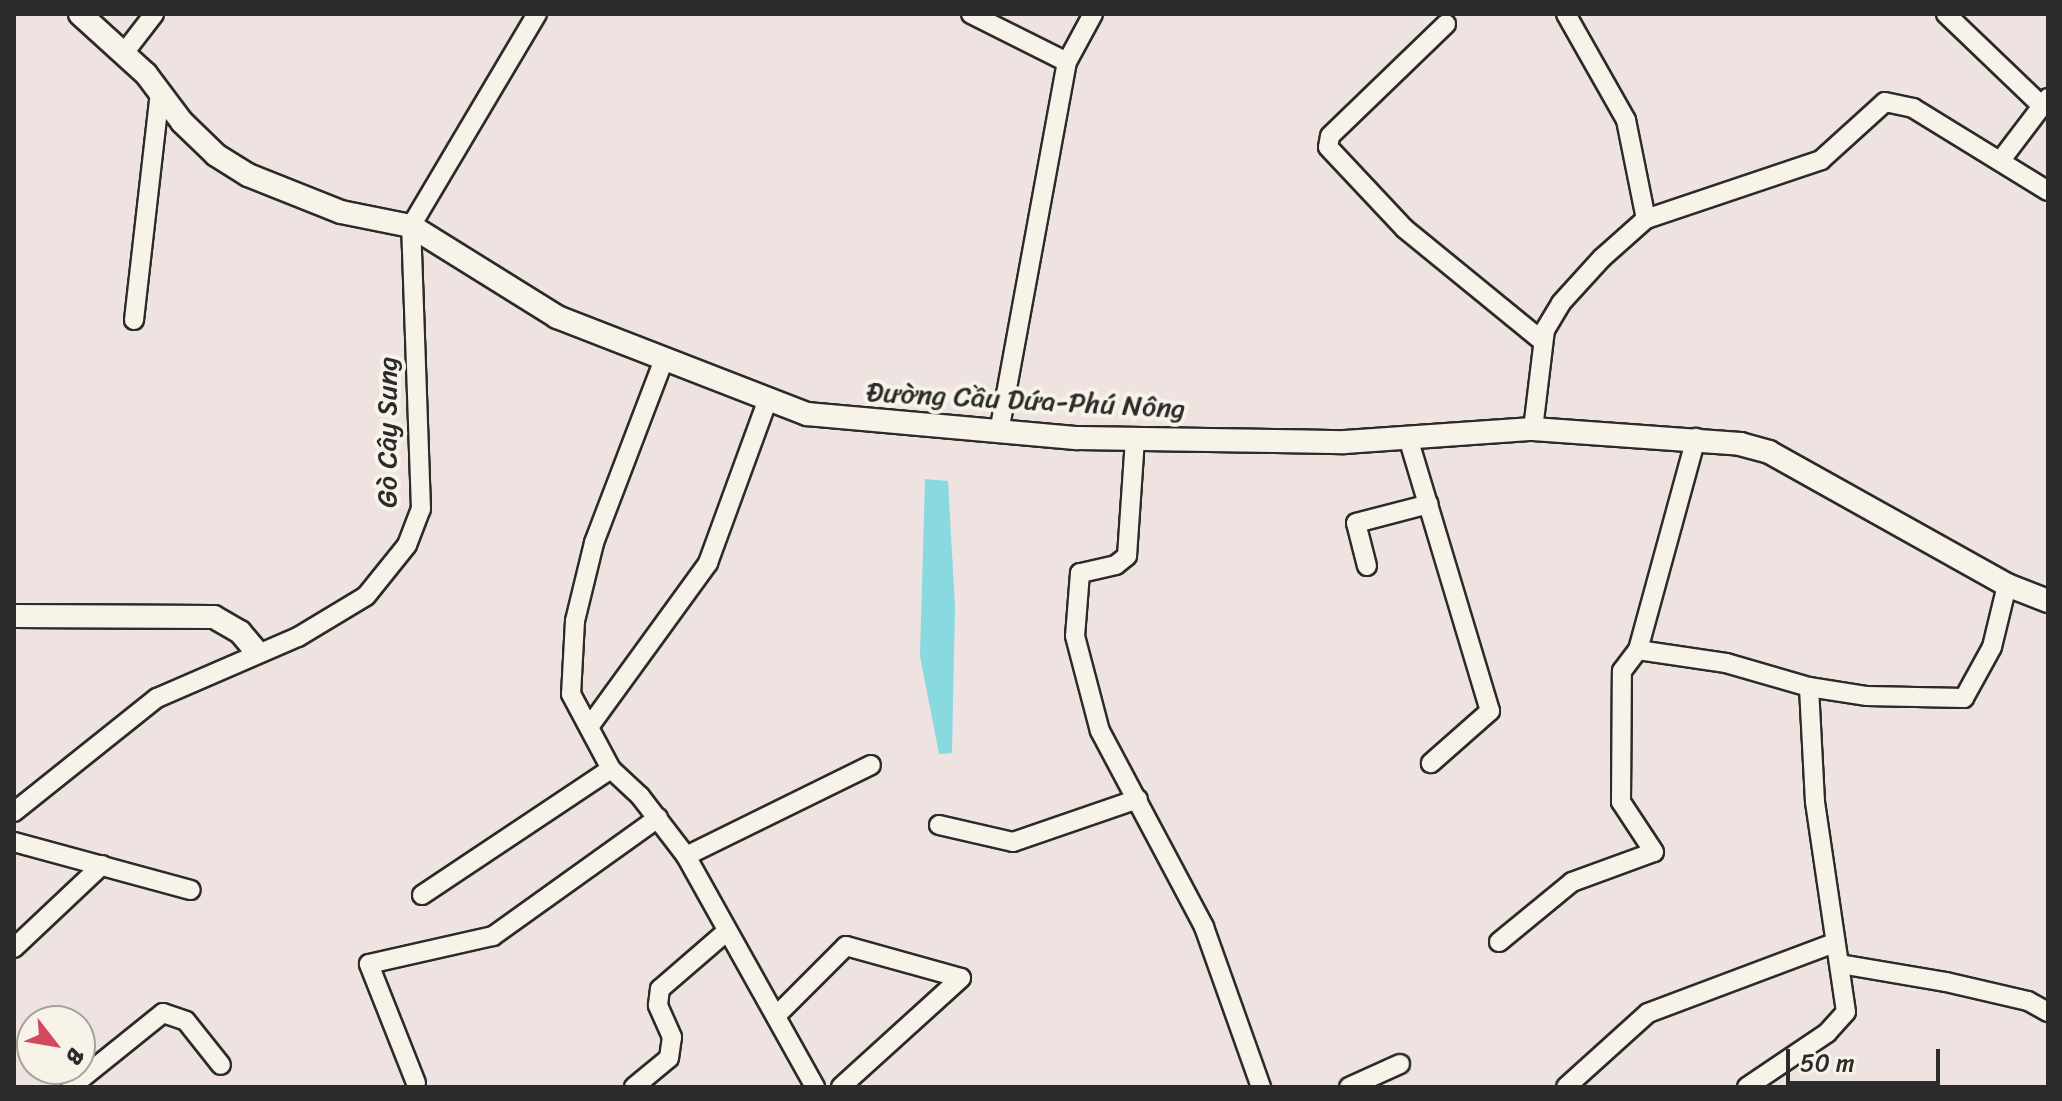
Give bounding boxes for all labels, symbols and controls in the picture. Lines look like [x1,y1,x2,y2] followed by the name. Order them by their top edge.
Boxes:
[370,355,404,509] street label: Gò Cây Sung
[866,375,1186,425] street label: Đường Cầu Dứa-Phú Nông
[16,1005,96,1085] north arrow
[1790,1033,1944,1083] scale bar
[55,1041,96,1073] text: B
[1800,1042,1855,1084] text: 50 m

